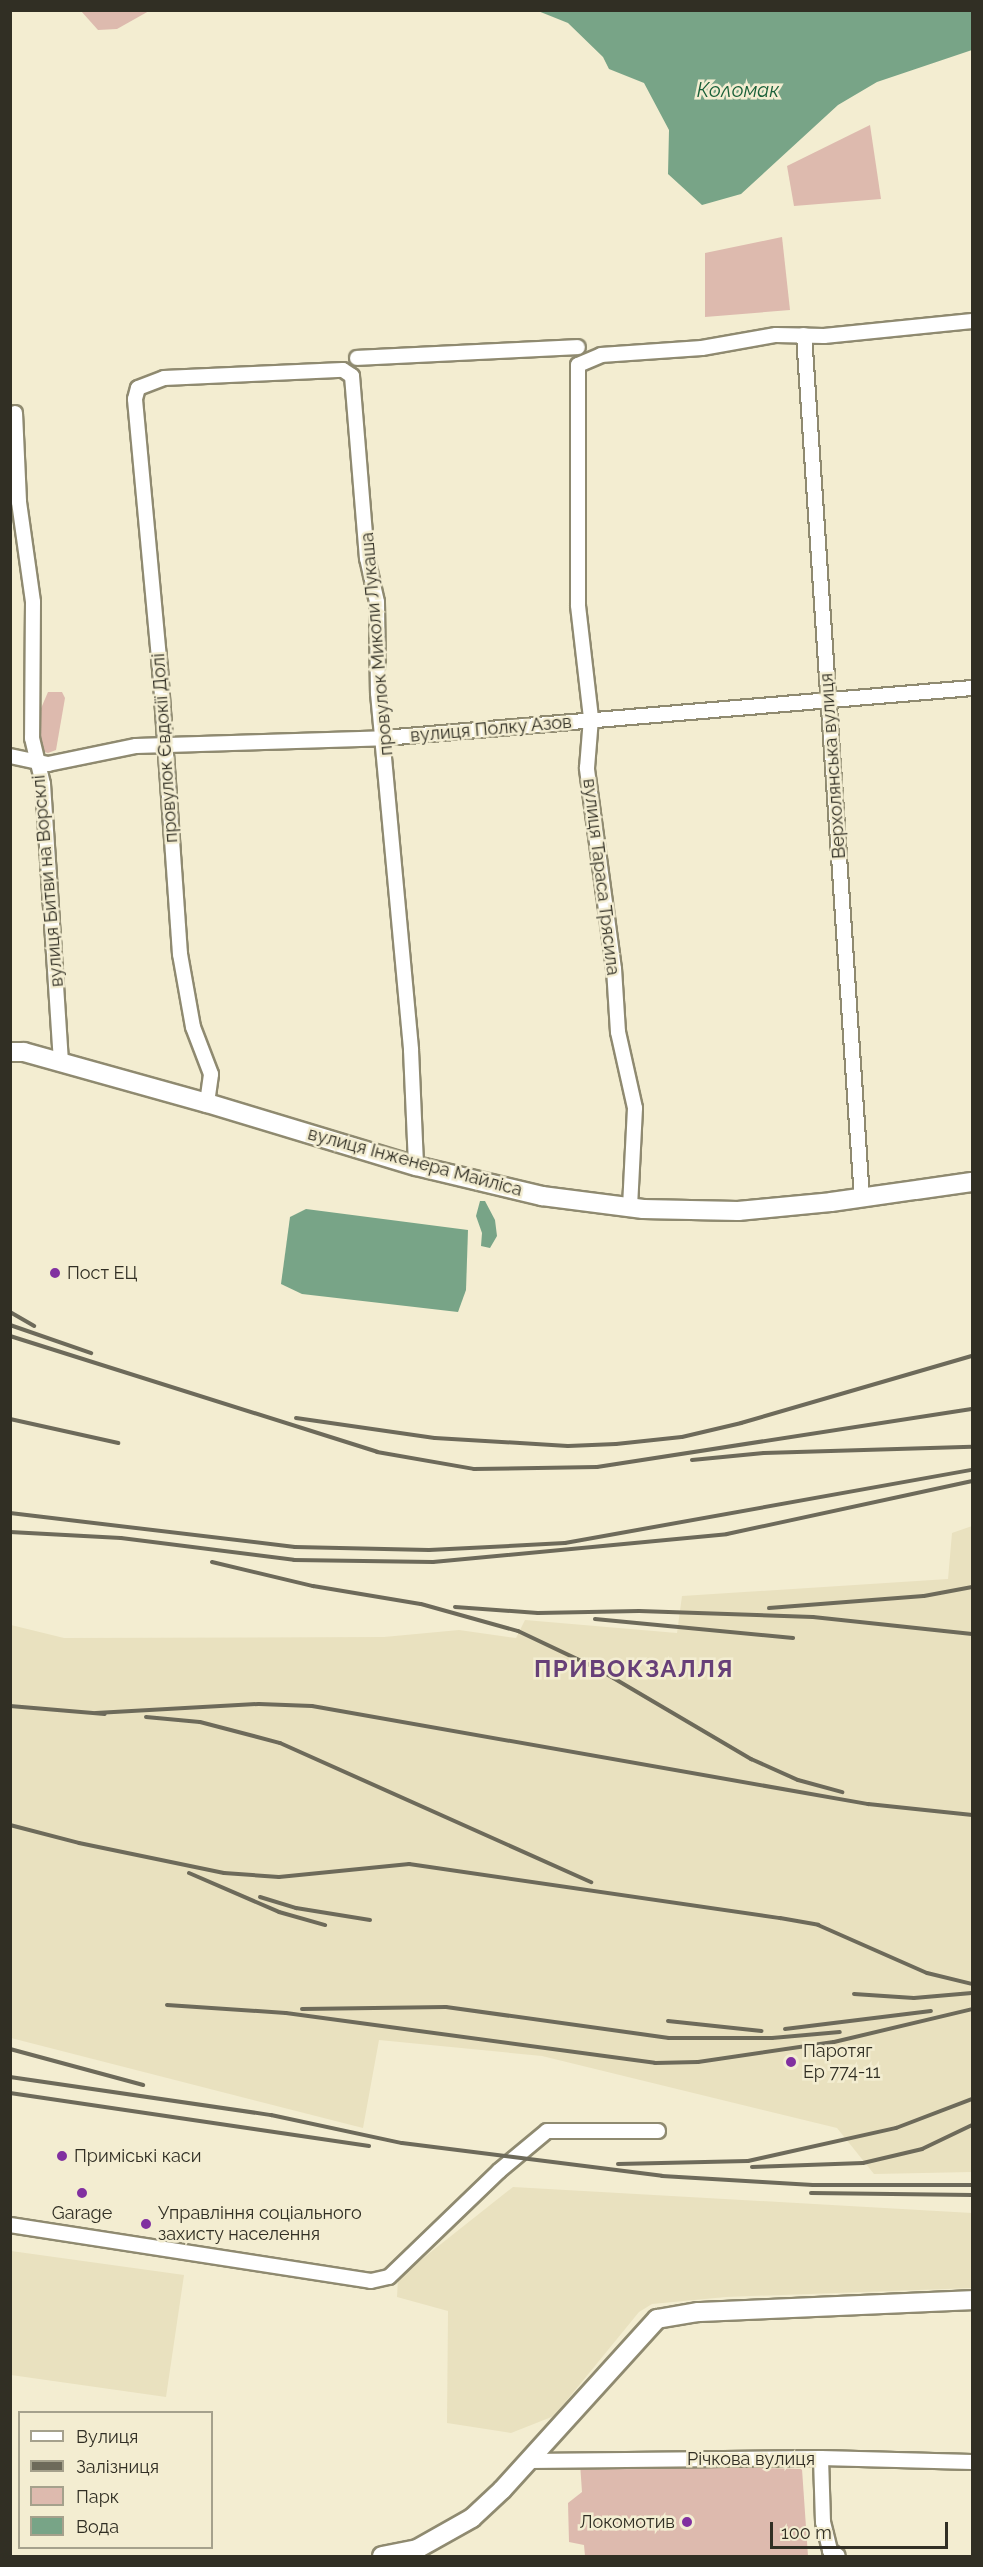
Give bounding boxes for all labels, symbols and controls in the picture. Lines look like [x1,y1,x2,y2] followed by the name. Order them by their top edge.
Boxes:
[697,78,779,102] water label: Коломак
[356,531,398,757] street label: провулок Миколи Лукаша
[148,652,182,844] street label: провулок Євдокії Долі
[816,672,850,860] street label: Верхолянська вулиця
[409,711,573,747] street label: вулиця Полку Азов
[28,774,68,988] street label: вулиця Битви на Ворсклі
[578,777,624,977] street label: вулиця Тараса Трясила
[305,1123,525,1201] street label: вулиця Інженера Майліса
[67,1262,138,1284] place label: Пост ЕЦ
[48,1266,62,1280] marker: Пост ЕЦ
[534,1655,734,1683] district label: ПРИВОКЗАЛЛЯ
[803,2041,881,2084] place label: Паротяг Ер 774-11
[784,2055,798,2069] marker: Паротяг Ер 774-11
[74,2145,201,2167] place label: Приміські каси
[55,2149,69,2163] marker: Приміські каси
[75,2186,89,2200] marker: Garage
[52,2202,112,2224] place label: Garage
[158,2203,362,2246] place label: Управління соціального захисту населення
[139,2217,153,2231] marker: Управління соціального захисту населення
[18,2411,213,2549] legend
[76,2426,138,2447] text: Вулиця
[687,2448,815,2470] street label: Річкова вулиця
[76,2456,159,2477] text: Залізниця
[76,2486,119,2507] text: Парк
[773,2510,952,2548] scale bar
[579,2511,675,2533] place label: Локомотив
[680,2515,694,2529] marker: Локомотив
[76,2516,119,2537] text: Вода
[781,2522,832,2543] text: 100 m

